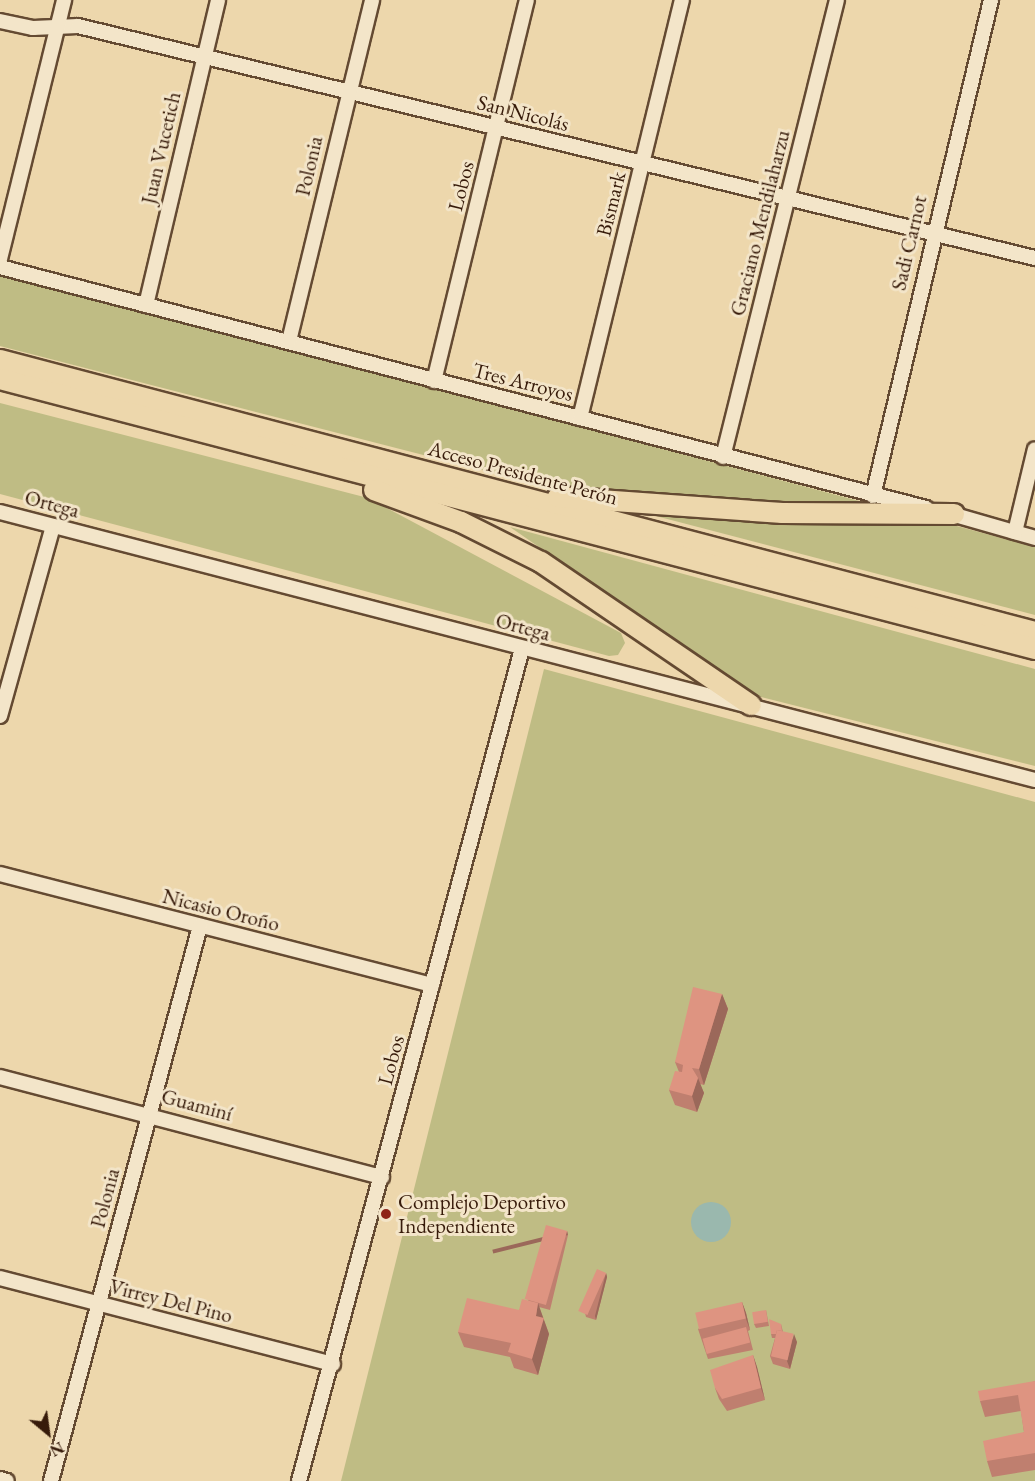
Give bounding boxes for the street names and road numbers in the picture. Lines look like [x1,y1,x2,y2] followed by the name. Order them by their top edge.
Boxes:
[136,89,186,207] street label: Juan Vucetich
[475,89,571,137] street label: San Nicolás
[725,127,795,319] street label: Graciano Mendilaharzu
[290,134,328,198] street label: Polonia
[443,158,479,214] street label: Lobos
[591,169,631,239] street label: Bismark
[886,193,932,293] street label: Sadi Carnot
[470,357,576,407] street label: Tres Arroyos
[425,436,621,510] street label: Acceso Presidente Perón
[22,485,82,523] street label: Ortega
[493,608,553,646] street label: Ortega
[160,883,282,937] street label: Nicasio Oroño
[372,1032,410,1088] street label: Lobos
[159,1083,235,1127] street label: Guaminí
[85,1165,125,1231] street label: Polonia
[107,1274,235,1328] street label: Virrey Del Pino

